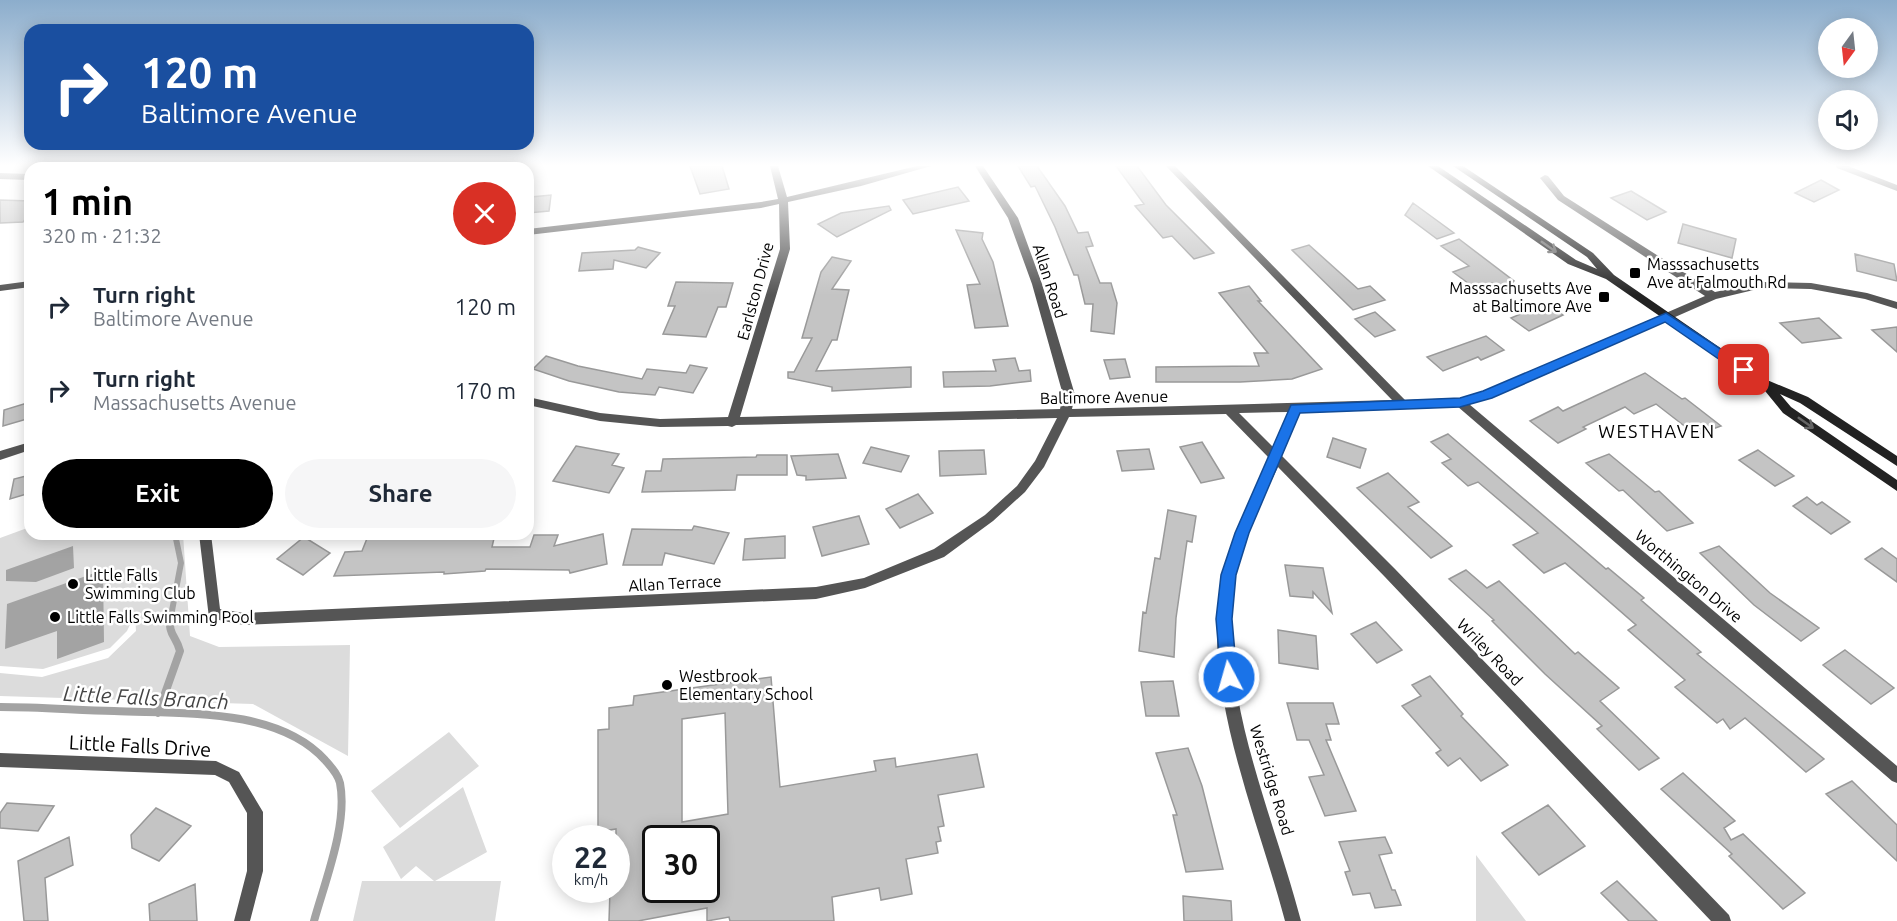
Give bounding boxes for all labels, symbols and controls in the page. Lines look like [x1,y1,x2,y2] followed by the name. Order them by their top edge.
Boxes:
[1818,18,1878,78] north arrow
[1818,18,1878,150] map controls
[42,48,120,126] icon: right
[141,49,258,96] text: 120 m
[1818,90,1878,150] button: sound
[141,98,358,128] text: Baltimore Avenue
[42,181,133,222] text: 1 min
[453,182,516,245] button: close
[42,224,162,247] text: 320 m · 21:32
[733,240,777,342] street label: Earlston Drive
[1540,241,1557,253] one-way arrow
[1030,242,1070,320] street label: Allan Road
[1647,255,1787,291] place label: Masssachusetts Ave at Falmouth Rd
[1628,266,1642,280] marker: Masssachusetts Ave at Falmouth Rd
[1449,279,1592,315] place label: Masssachusetts Ave at Baltimore Ave
[93,282,195,307] text: Turn right
[42,290,75,323] icon: right
[1597,290,1611,304] marker: Masssachusetts Ave at Baltimore Ave
[455,294,516,319] text: 120 m
[93,307,253,330] text: Baltimore Avenue
[1718,344,1769,395] pin
[1727,353,1760,386] icon: arrive
[93,366,195,391] text: Turn right
[42,374,75,407] icon: right
[455,378,516,403] text: 170 m
[1040,387,1168,407] street label: Baltimore Avenue
[93,391,297,414] text: Massachusetts Avenue
[1797,417,1814,429] one-way arrow
[1598,421,1716,441] district label: WESTHAVEN
[42,459,273,528] button: Exit
[285,459,516,528] button: Share
[1632,526,1746,626] street label: Worthington Drive
[85,566,196,602] place label: Little Falls Swimming Club
[628,572,722,594] street label: Allan Terrace
[66,577,80,591] marker: Little Falls Swimming Club
[67,608,254,626] place label: Little Falls Swimming Pool
[48,610,62,624] marker: Little Falls Swimming Pool
[1454,615,1526,689] street label: Wriley Road
[1197,645,1261,709] position arrow
[679,667,813,703] place label: Westbrook Elementary School
[660,678,674,692] marker: Westbrook Elementary School
[63,681,230,713] water label: Little Falls Branch
[1247,723,1297,837] street label: Westridge Road
[68,730,212,761] street label: Little Falls Drive
[642,825,720,903] speed limit sign: 30
[574,840,608,874] text: 22
[574,871,608,888] text: km/h

